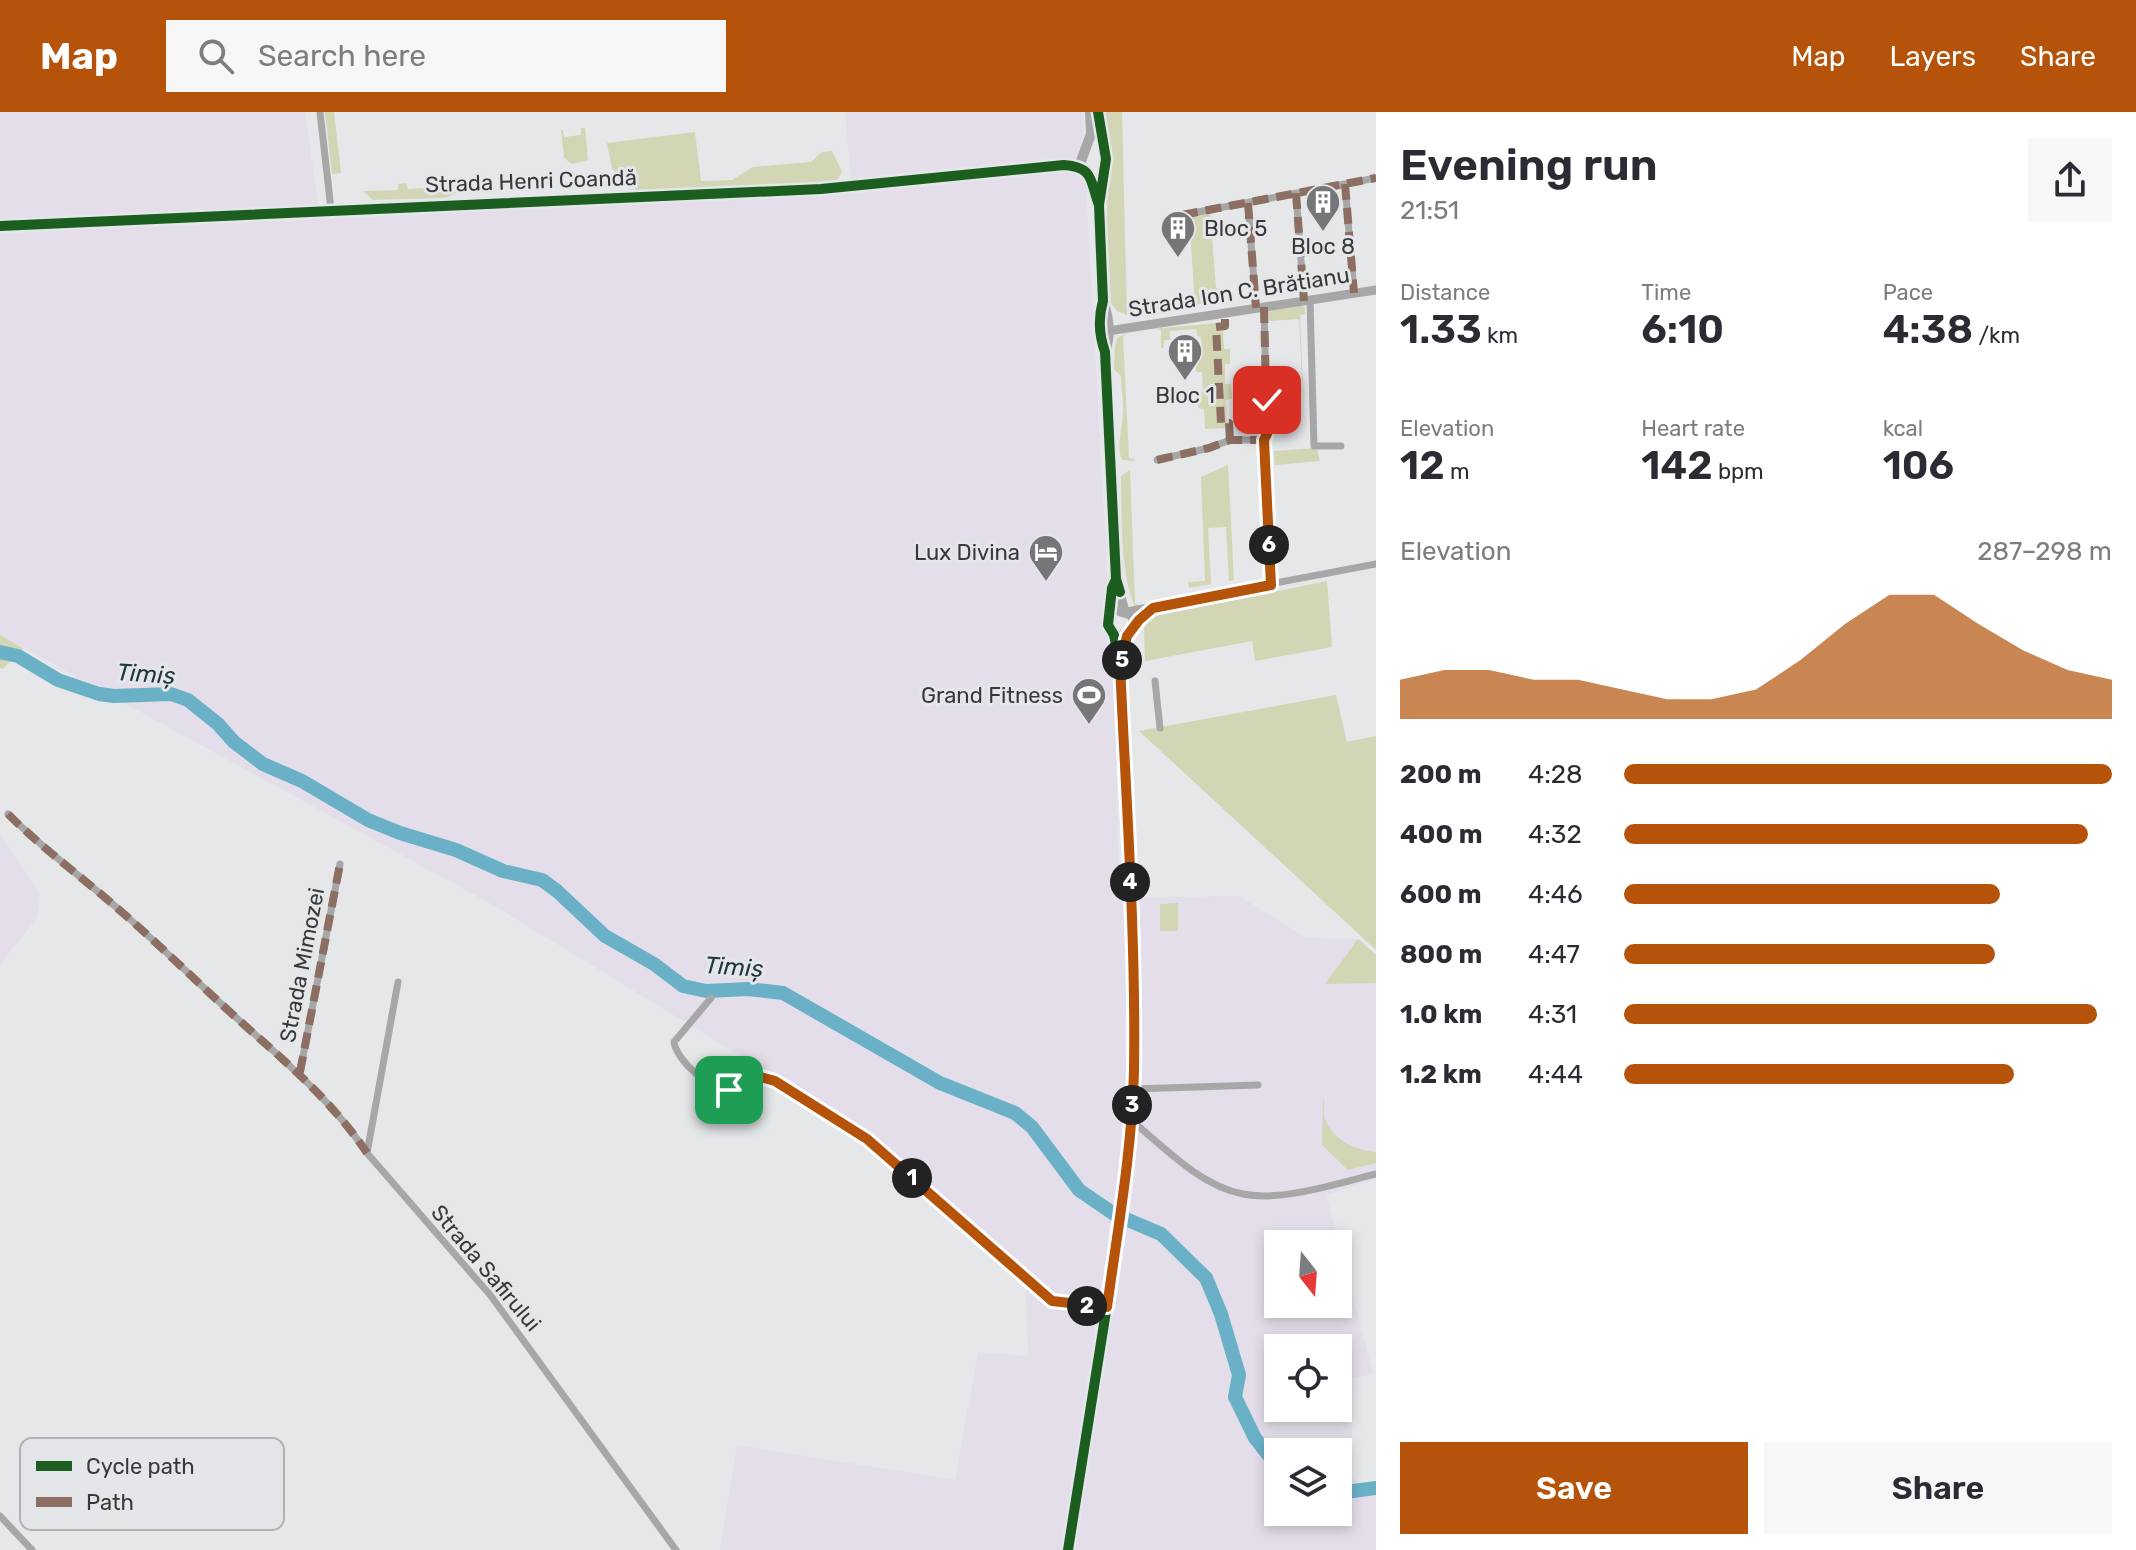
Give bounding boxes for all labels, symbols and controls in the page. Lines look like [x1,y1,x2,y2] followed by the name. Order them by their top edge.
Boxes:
[166,20,726,92] search box
[40,33,118,79] text: Map
[194,34,238,78] icon: search
[258,38,426,74] text: Search here
[1791,40,1846,73] text: Map
[1890,40,1976,73] text: Layers
[2020,40,2096,73] text: Share
[2028,138,2112,222] button: share
[1400,139,1658,191] text: Evening run
[425,164,637,198] street label: Strada Henri Coandă
[1304,183,1342,233] building icon: Bloc 8
[1400,195,1459,226] text: 21:51
[1159,209,1197,259] building icon: Bloc 5
[1204,215,1267,242] place label: Bloc 5
[1291,233,1355,260] place label: Bloc 8
[1127,261,1351,323] street label: Strada Ion C. Brătianu
[1400,279,1490,306] text: Distance
[1641,279,1691,306] text: Time
[1883,279,1933,306] text: Pace
[1400,306,1482,353] text: 1.33
[1641,306,1724,353] text: 6:10
[1883,306,1973,353] text: 4:38
[1482,322,1518,349] text: km
[1973,322,2020,349] text: /km
[1166,332,1204,382] building icon: Bloc 1
[1233,366,1301,434] pin
[1245,378,1289,422] icon: check
[1155,382,1215,409] place label: Bloc 1
[1400,415,1494,442] text: Elevation
[1641,415,1745,442] text: Heart rate
[1883,415,1923,442] text: kcal
[1400,442,1445,489] text: 12
[1641,442,1713,489] text: 142
[1883,442,1954,489] text: 106
[1445,458,1469,485] text: m
[1713,458,1764,485] text: bpm
[1249,525,1289,565] pin: 6
[1262,531,1276,558] text: 6
[1027,533,1065,583] hotel icon: Lux Divina
[1400,536,1511,567] text: Elevation
[1977,536,2112,567] text: 287–298 m
[914,539,1020,566] place label: Lux Divina
[1102,640,1142,680] pin: 5
[1115,646,1129,673] text: 5
[116,658,176,690] water label: Timiș
[1070,676,1108,726] sports icon: Grand Fitness
[921,682,1063,709] place label: Grand Fitness
[1400,759,1482,790] text: 200 m
[1528,759,1583,790] text: 4:28
[1400,819,1482,850] text: 400 m
[1528,819,1582,850] text: 4:32
[1110,862,1150,902] pin: 4
[1122,868,1138,895] text: 4
[1400,879,1482,910] text: 600 m
[1528,879,1583,910] text: 4:46
[274,885,330,1045] street label: Strada Mimozei
[1400,939,1482,970] text: 800 m
[1528,939,1580,970] text: 4:47
[704,951,764,983] water label: Timiș
[1400,999,1482,1030] text: 1.0 km
[1528,999,1577,1030] text: 4:31
[695,1056,763,1124] pin
[1400,1059,1482,1090] text: 1.2 km
[1528,1059,1583,1090] text: 4:44
[707,1068,751,1112] icon: arrive
[1112,1085,1152,1125] pin: 3
[1125,1091,1139,1118] text: 3
[892,1158,932,1198] pin: 1
[907,1164,917,1191] text: 1
[425,1199,547,1337] street label: Strada Safirului
[1264,1230,1352,1318] north arrow
[1264,1230,1352,1526] map controls
[1067,1286,1107,1326] pin: 2
[1080,1292,1094,1319] text: 2
[1264,1334,1352,1422] button: locate
[20,1438,284,1530] legend
[1264,1438,1352,1526] button: layers
[1400,1442,1748,1534] button: Save
[1764,1442,2112,1534] button: Share
[86,1453,195,1480] text: Cycle path
[86,1489,134,1516] text: Path

